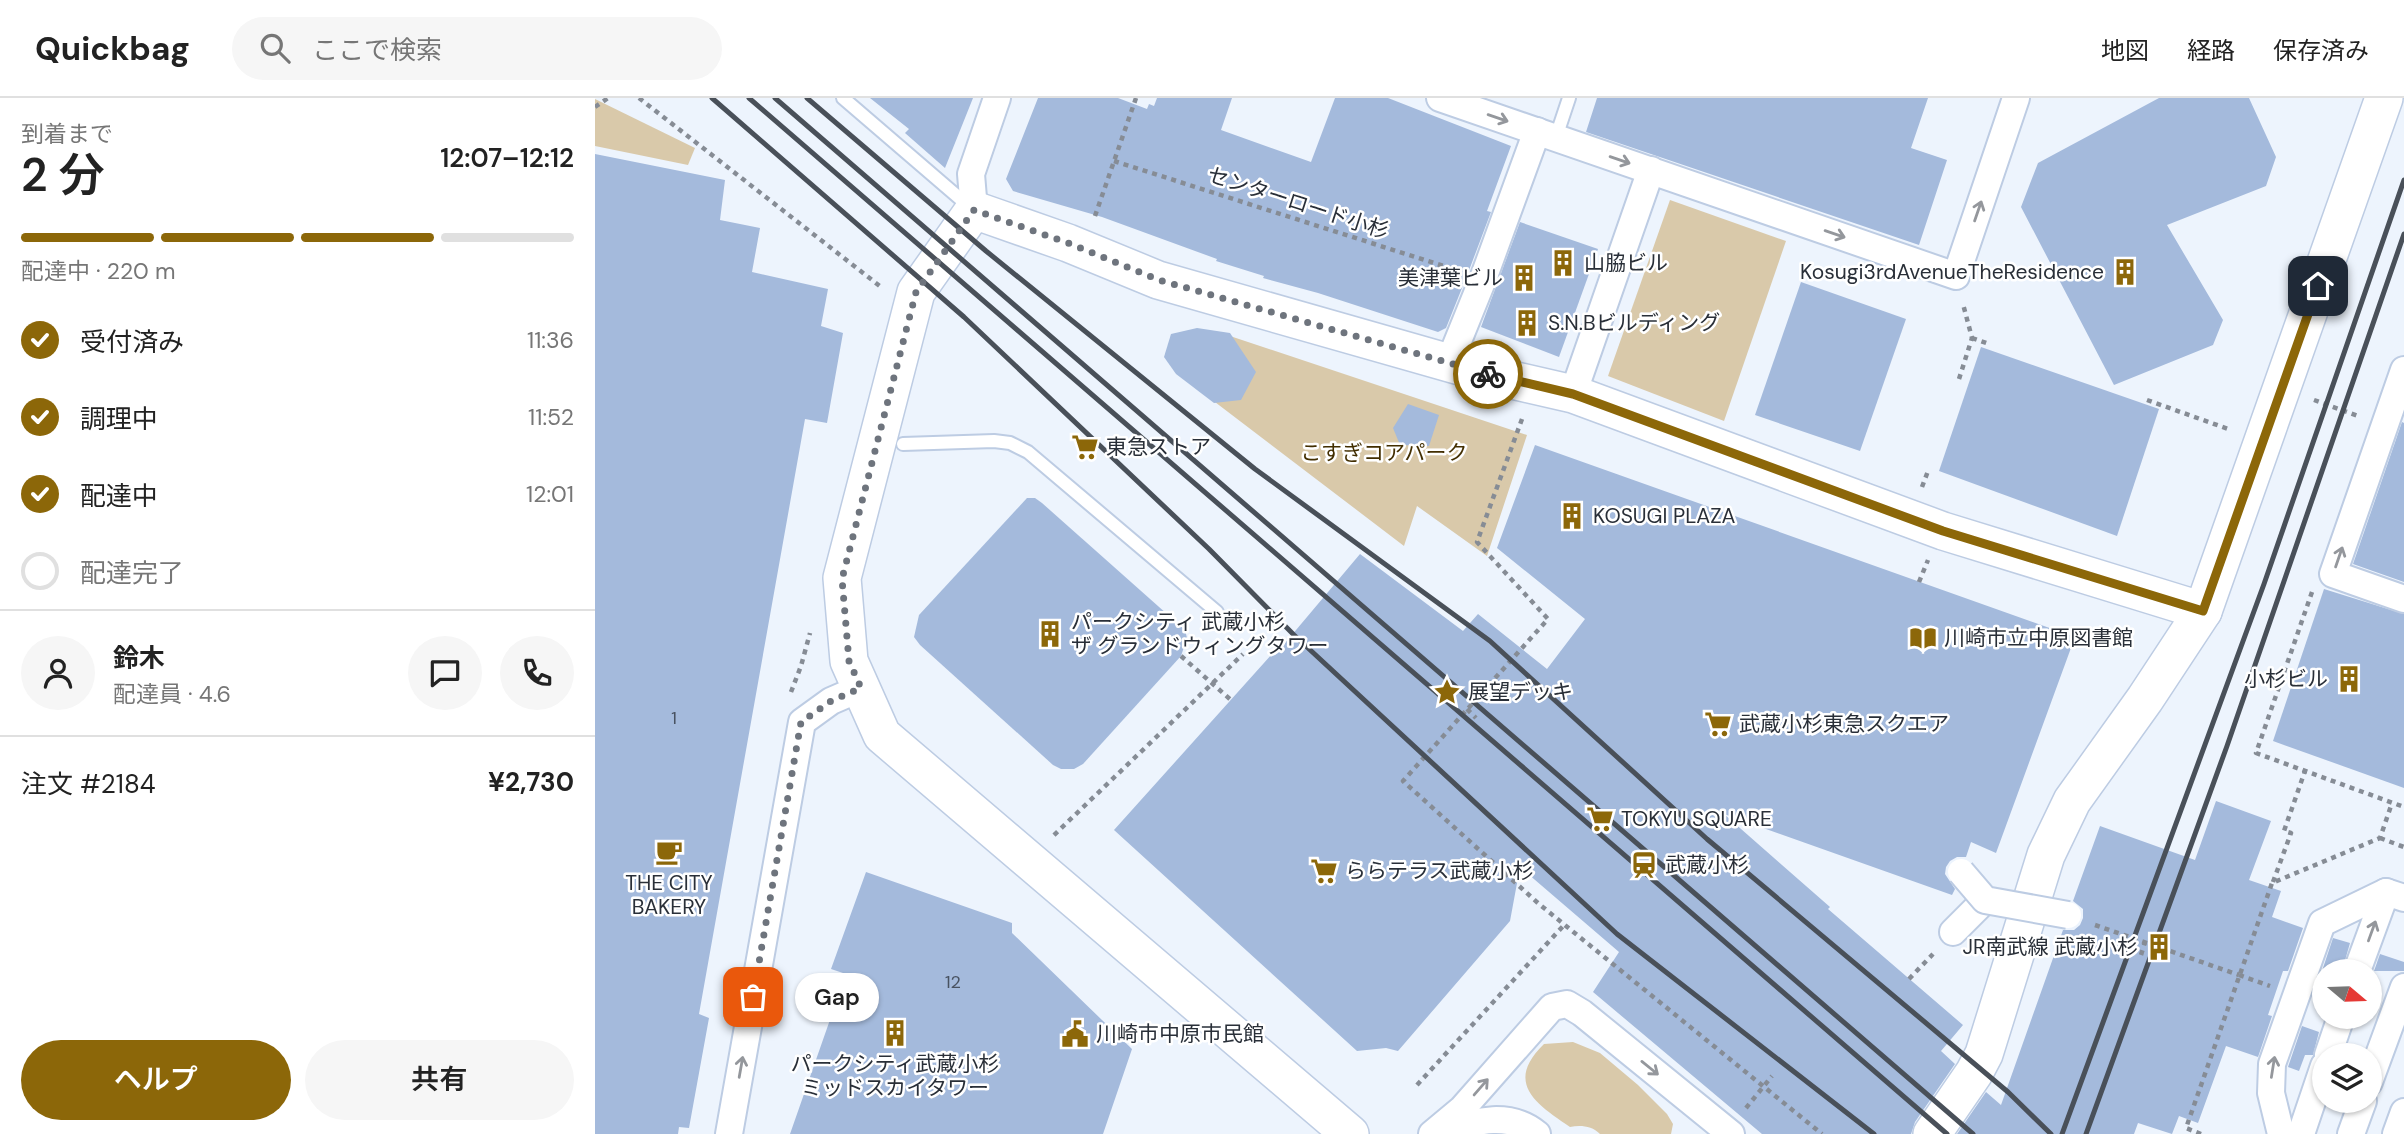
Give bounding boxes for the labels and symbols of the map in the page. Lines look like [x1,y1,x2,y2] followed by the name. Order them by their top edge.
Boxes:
[1487,112,1509,125] one-way arrow
[1609,155,1631,167] one-way arrow
[1204,160,1392,246] street label: センターロード小杉
[1973,201,1985,223] one-way arrow
[1824,229,1846,241] one-way arrow
[1548,248,1578,278] building icon: 山脇ビル
[1584,249,1668,277] place label: 山脇ビル
[2288,256,2348,316] pin
[2110,257,2140,287] building icon: Kosugi3rdAvenueTheResidence
[1800,258,2104,286] place label: Kosugi3rdAvenueTheResidence
[1509,263,1539,293] building icon: 美津葉ビル
[1398,264,1503,292] place label: 美津葉ビル
[1512,308,1542,338] building icon: S.N.Bビルディング
[1548,309,1720,337] place label: S.N.Bビルディング
[1453,339,1523,409] courier
[1070,432,1100,462] supermarket icon: 東急ストア
[1106,433,1211,461] place label: 東急ストア
[1300,439,1468,467] park label: こすぎコアパーク
[1557,501,1587,531] building icon: KOSUGI PLAZA
[1593,502,1736,530] place label: KOSUGI PLAZA
[2333,547,2346,569] one-way arrow
[1071,608,1329,660] place label: パークシティ 武蔵小杉 ザ グランドウィングタワー
[1035,619,1065,649] building icon: パークシティ 武蔵小杉 ザ グランドウィングタワー
[1908,623,1938,653] library icon: 川崎市立中原図書館
[1944,624,2133,652] place label: 川崎市立中原図書館
[2334,664,2364,694] building icon: 小杉ビル
[2244,665,2328,693] place label: 小杉ビル
[1432,677,1462,707] place icon: 展望デッキ
[1468,678,1573,706] place label: 展望デッキ
[671,706,677,730] house number: 1
[1703,709,1733,739] supermarket icon: 武蔵小杉東急スクエア
[1739,710,1949,738] place label: 武蔵小杉東急スクエア
[1585,804,1615,834] supermarket icon: TOKYU SQUARE
[1621,805,1772,833] place label: TOKYU SQUARE
[654,837,684,867] cafe icon: THE CITY BAKERY
[1629,850,1659,880] station icon: 武蔵小杉
[1665,851,1749,879] place label: 武蔵小杉
[1309,856,1339,886] supermarket icon: ららテラス武蔵小杉
[1345,857,1534,885] place label: ららテラス武蔵小杉
[625,869,713,921] place label: THE CITY BAKERY
[2367,921,2379,943] one-way arrow
[2144,932,2174,962] building icon: JR南武線 武蔵小杉
[1962,933,2138,961] place label: JR南武線 武蔵小杉
[2312,959,2382,1029] north arrow
[723,967,783,1027] pin
[945,970,961,994] house number: 12
[795,972,879,1021] callout: Gap
[880,1018,910,1048] building icon: パークシティ武蔵小杉 ミッドスカイタワー
[1060,1019,1090,1049] public building icon: 川崎市中原市民館
[1096,1020,1264,1048] place label: 川崎市中原市民館
[791,1050,999,1102] place label: パークシティ武蔵小杉 ミッドスカイタワー
[735,1056,748,1079] one-way arrow
[2267,1056,2280,1079] one-way arrow
[1641,1061,1659,1076] one-way arrow
[1473,1078,1489,1096] one-way arrow

